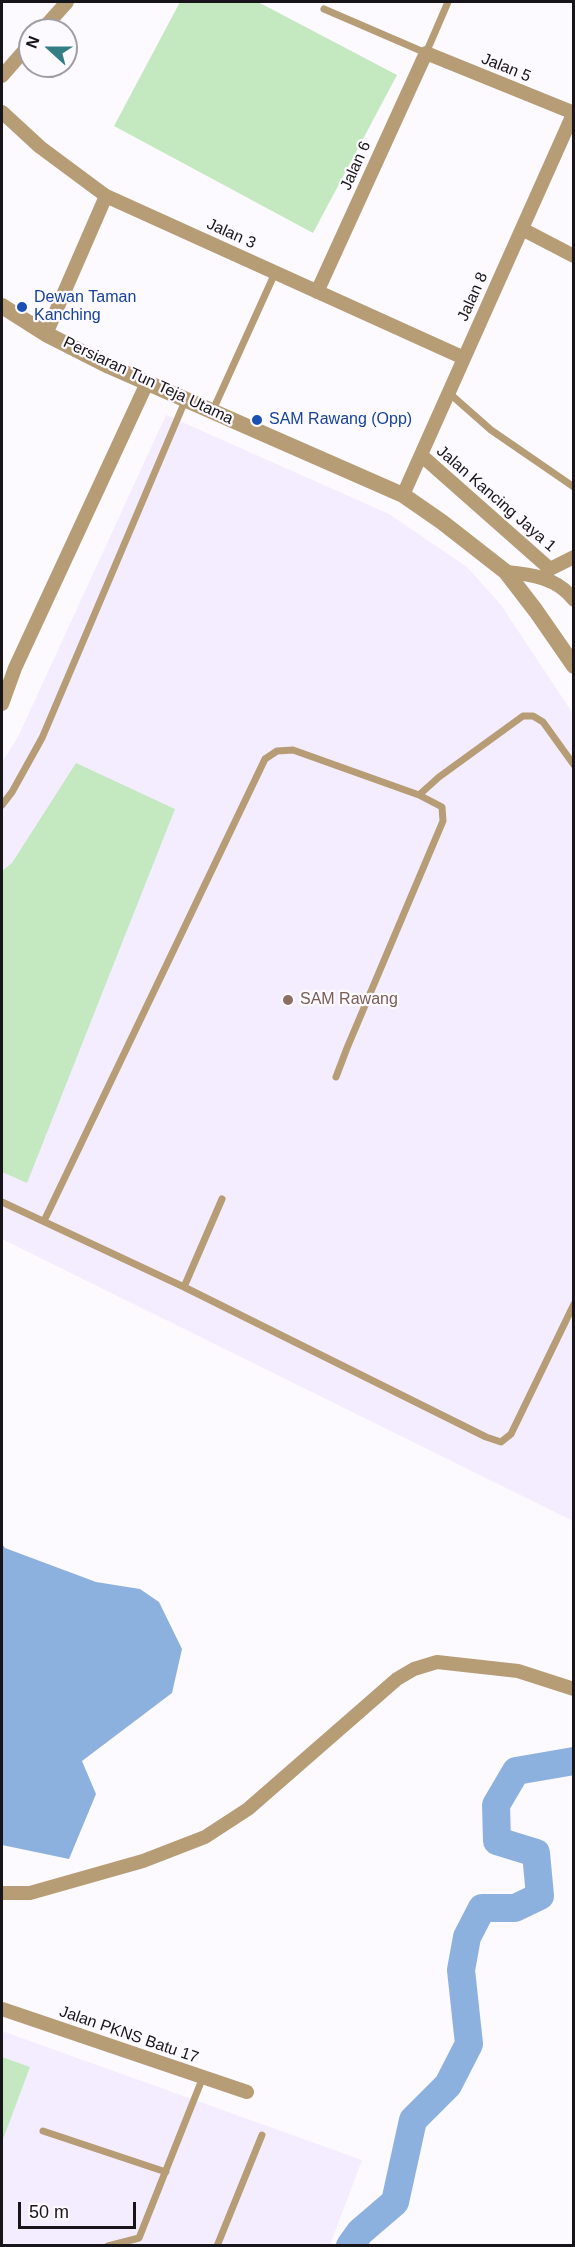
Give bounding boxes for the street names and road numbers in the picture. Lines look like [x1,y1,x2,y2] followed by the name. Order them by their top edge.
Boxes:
[478,49,534,87] street label: Jalan 5
[337,139,375,193] street label: Jalan 6
[204,215,258,253] street label: Jalan 3
[454,270,492,324] street label: Jalan 8
[60,333,236,429] street label: Persiaran Tun Teja Utama
[432,442,560,556] street label: Jalan Kancing Jaya 1
[57,2002,201,2068] street label: Jalan PKNS Batu 17

